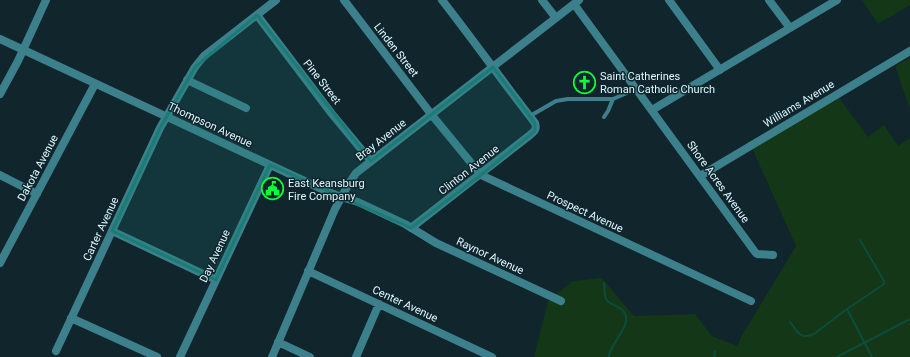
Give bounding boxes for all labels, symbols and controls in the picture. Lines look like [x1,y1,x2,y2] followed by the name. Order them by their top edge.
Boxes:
[371,21,421,80] street label: Linden Street
[300,57,344,107] street label: Pine Street
[571,69,597,95] church icon: Saint Catherines Roman Catholic Church
[600,70,715,96] place label: Saint Catherines Roman Catholic Church
[761,78,837,130] street label: Williams Avenue
[166,100,254,150] street label: Thompson Avenue
[353,116,409,164] street label: Bray Avenue
[15,132,61,203] street label: Dakota Avenue
[684,139,752,226] street label: Shore Acres Avenue
[436,142,502,198] street label: Clinton Avenue
[259,176,285,202] public building icon: East Keansburg Fire Company
[288,177,365,203] place label: East Keansburg Fire Company
[545,189,625,235] street label: Prospect Avenue
[81,195,122,263] street label: Carter Avenue
[197,227,233,285] street label: Day Avenue
[454,235,526,277] street label: Raynor Avenue
[370,283,440,325] street label: Center Avenue

